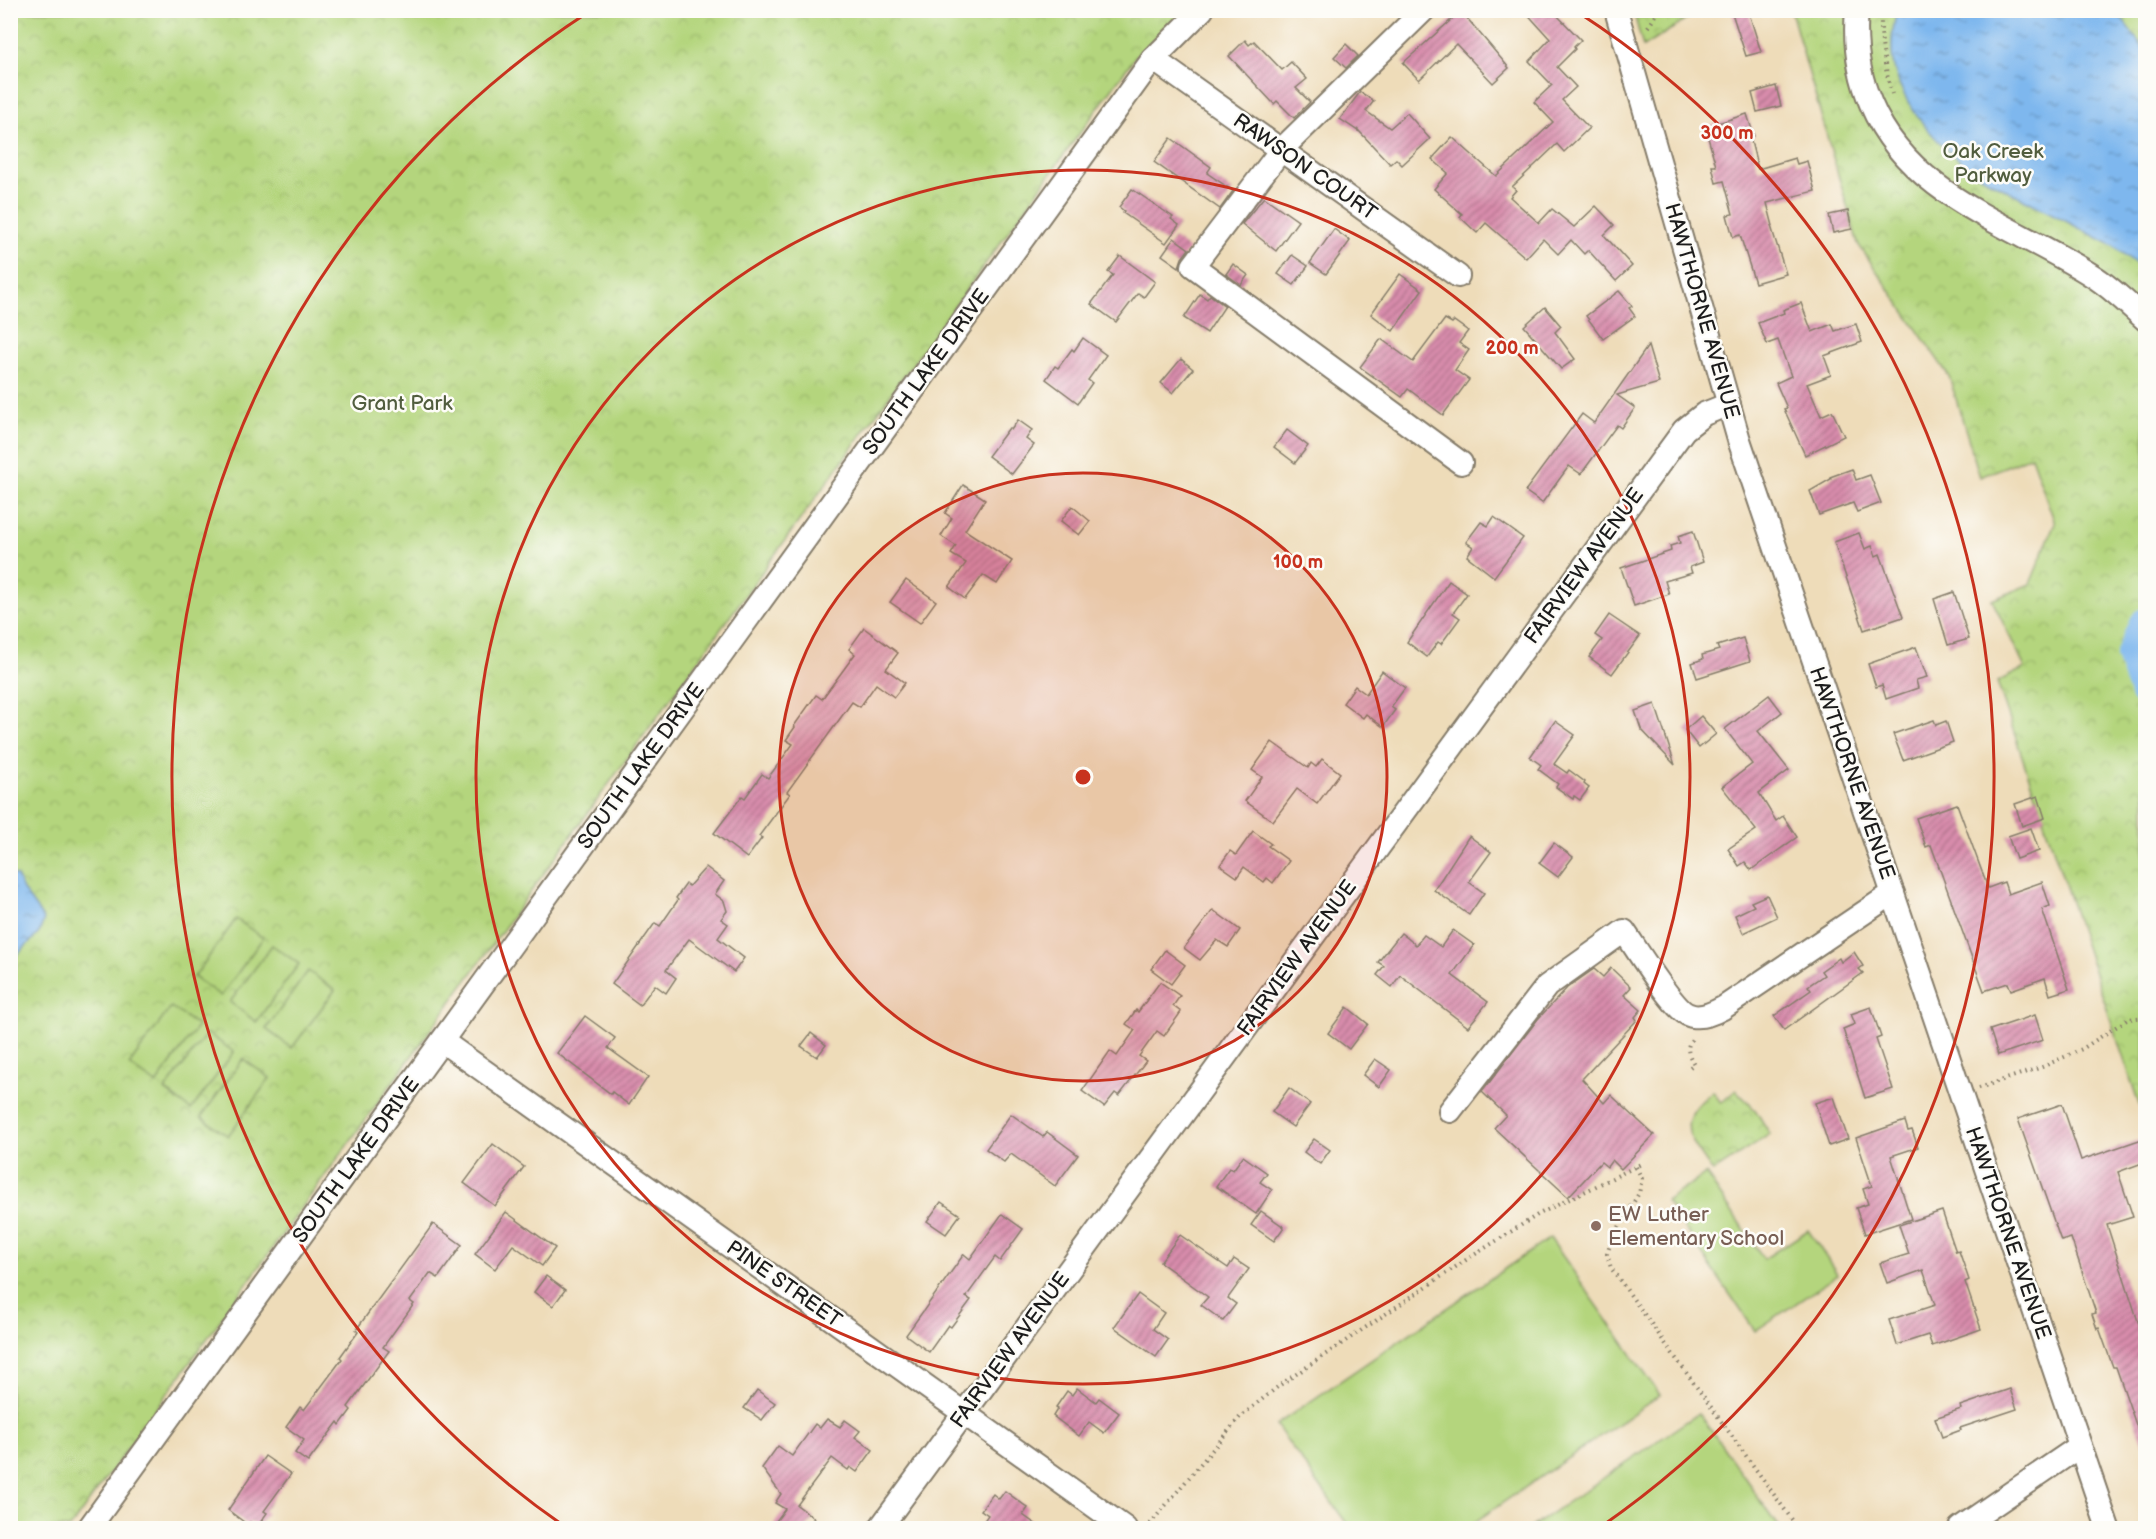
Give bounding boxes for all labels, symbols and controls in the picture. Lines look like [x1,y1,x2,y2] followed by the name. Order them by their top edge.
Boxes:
[1228,108,1382,226] street label: RAWSON COURT
[1700,123,1754,144] text: 300 m
[1943,139,2044,188] park label: Oak Creek Parkway
[1659,200,1745,422] street label: HAWTHORNE AVENUE
[857,284,995,460] street label: SOUTH LAKE DRIVE
[1485,338,1539,359] text: 200 m
[352,391,453,416] park label: Grant Park
[1519,483,1649,649] street label: FAIRVIEW AVENUE
[1273,552,1323,573] text: 100 m
[1804,663,1900,883] street label: HAWTHORNE AVENUE
[572,678,710,854] street label: SOUTH LAKE DRIVE
[1073,767,1093,787] centre of rings
[1232,875,1362,1041] street label: FAIRVIEW AVENUE
[287,1072,425,1248] street label: SOUTH LAKE DRIVE
[1960,1123,2056,1343] street label: HAWTHORNE AVENUE
[1608,1202,1784,1251] place label: EW Luther Elementary School
[1589,1219,1603,1233] marker: EW Luther Elementary School
[722,1235,847,1333] street label: PINE STREET
[945,1267,1075,1433] street label: FAIRVIEW AVENUE

